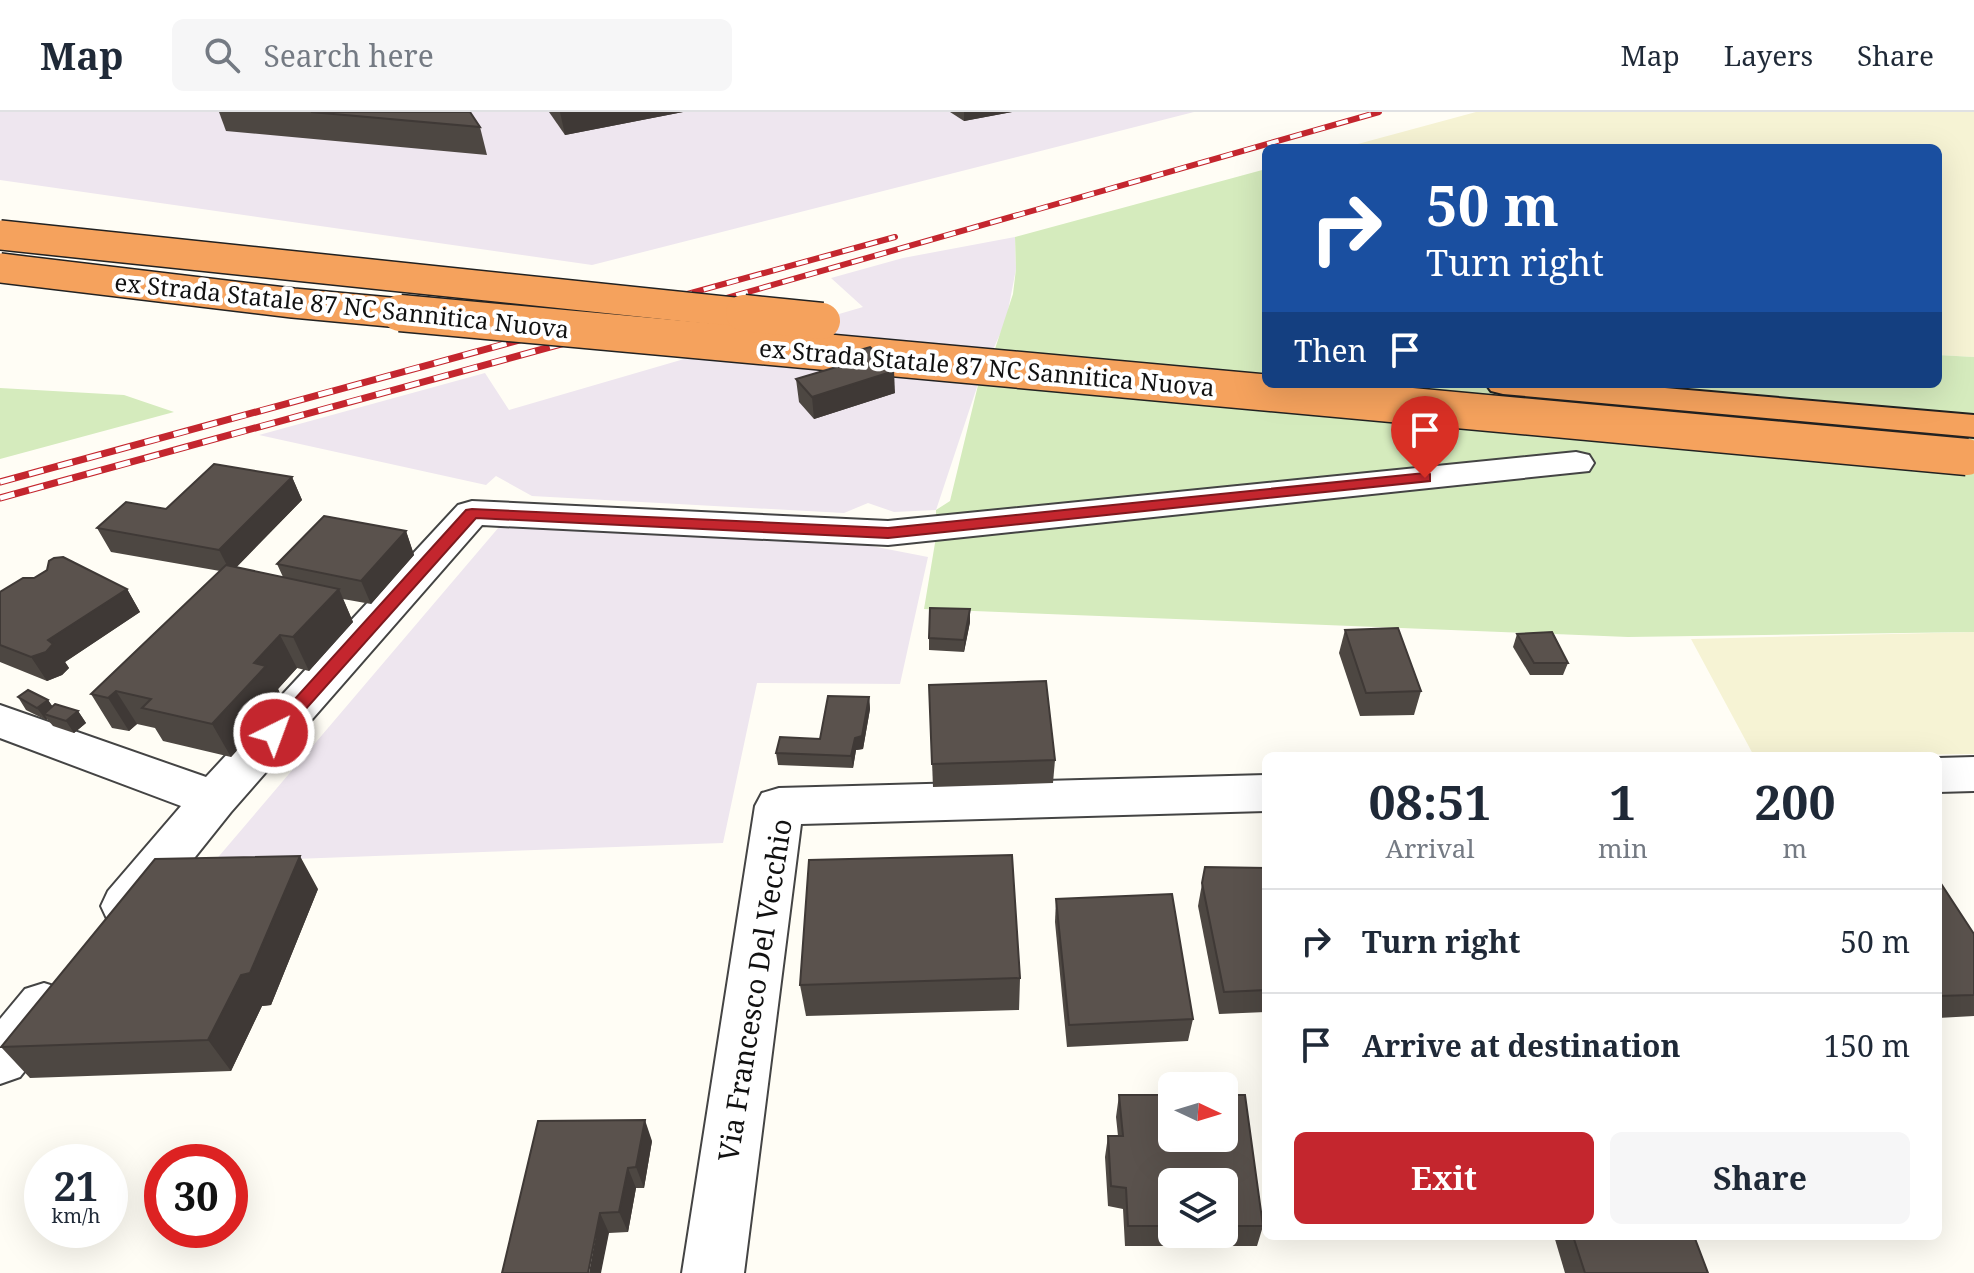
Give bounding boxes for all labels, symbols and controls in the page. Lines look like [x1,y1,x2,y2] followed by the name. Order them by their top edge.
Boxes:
[172,19,732,91] search box
[40,29,124,81] text: Map
[200,33,244,77] icon: search
[264,35,434,76] text: Search here
[1621,36,1680,74] text: Map
[1724,36,1813,74] text: Layers
[1857,36,1934,74] text: Share
[1426,166,1559,242] text: 50 m
[1294,176,1398,280] icon: right
[1426,238,1604,287] text: Turn right
[113,265,571,345] street label: ex Strada Statale 87 NC Sannitica Nuova
[1383,328,1427,372] icon: arrive
[1294,330,1367,371] text: Then
[758,331,1216,403] street label: ex Strada Statale 87 NC Sannitica Nuova
[1391,396,1459,478] pin
[1403,408,1447,452] icon: arrive
[232,691,316,775] position arrow
[1368,769,1492,834] text: 08:51
[1609,769,1636,834] text: 1
[1754,769,1836,834] text: 200
[708,816,800,1164] street label: Via Francesco Del Vecchio
[1386,830,1474,866] text: Arrival
[1598,830,1648,866] text: min
[1783,830,1807,866] text: m
[1294,919,1338,963] icon: right
[1362,921,1520,962] text: Turn right
[1840,921,1910,962] text: 50 m
[1294,1023,1338,1067] icon: arrive
[1362,1025,1681,1066] text: Arrive at destination
[1824,1025,1910,1066] text: 150 m
[1158,1072,1238,1152] north arrow
[1158,1072,1238,1248] map controls
[1294,1132,1594,1224] button: Exit
[1610,1132,1910,1224] button: Share
[144,1144,248,1248] speed limit sign: 30
[53,1158,99,1213] text: 21
[1158,1168,1238,1248] button: layers
[51,1202,101,1229] text: km/h

